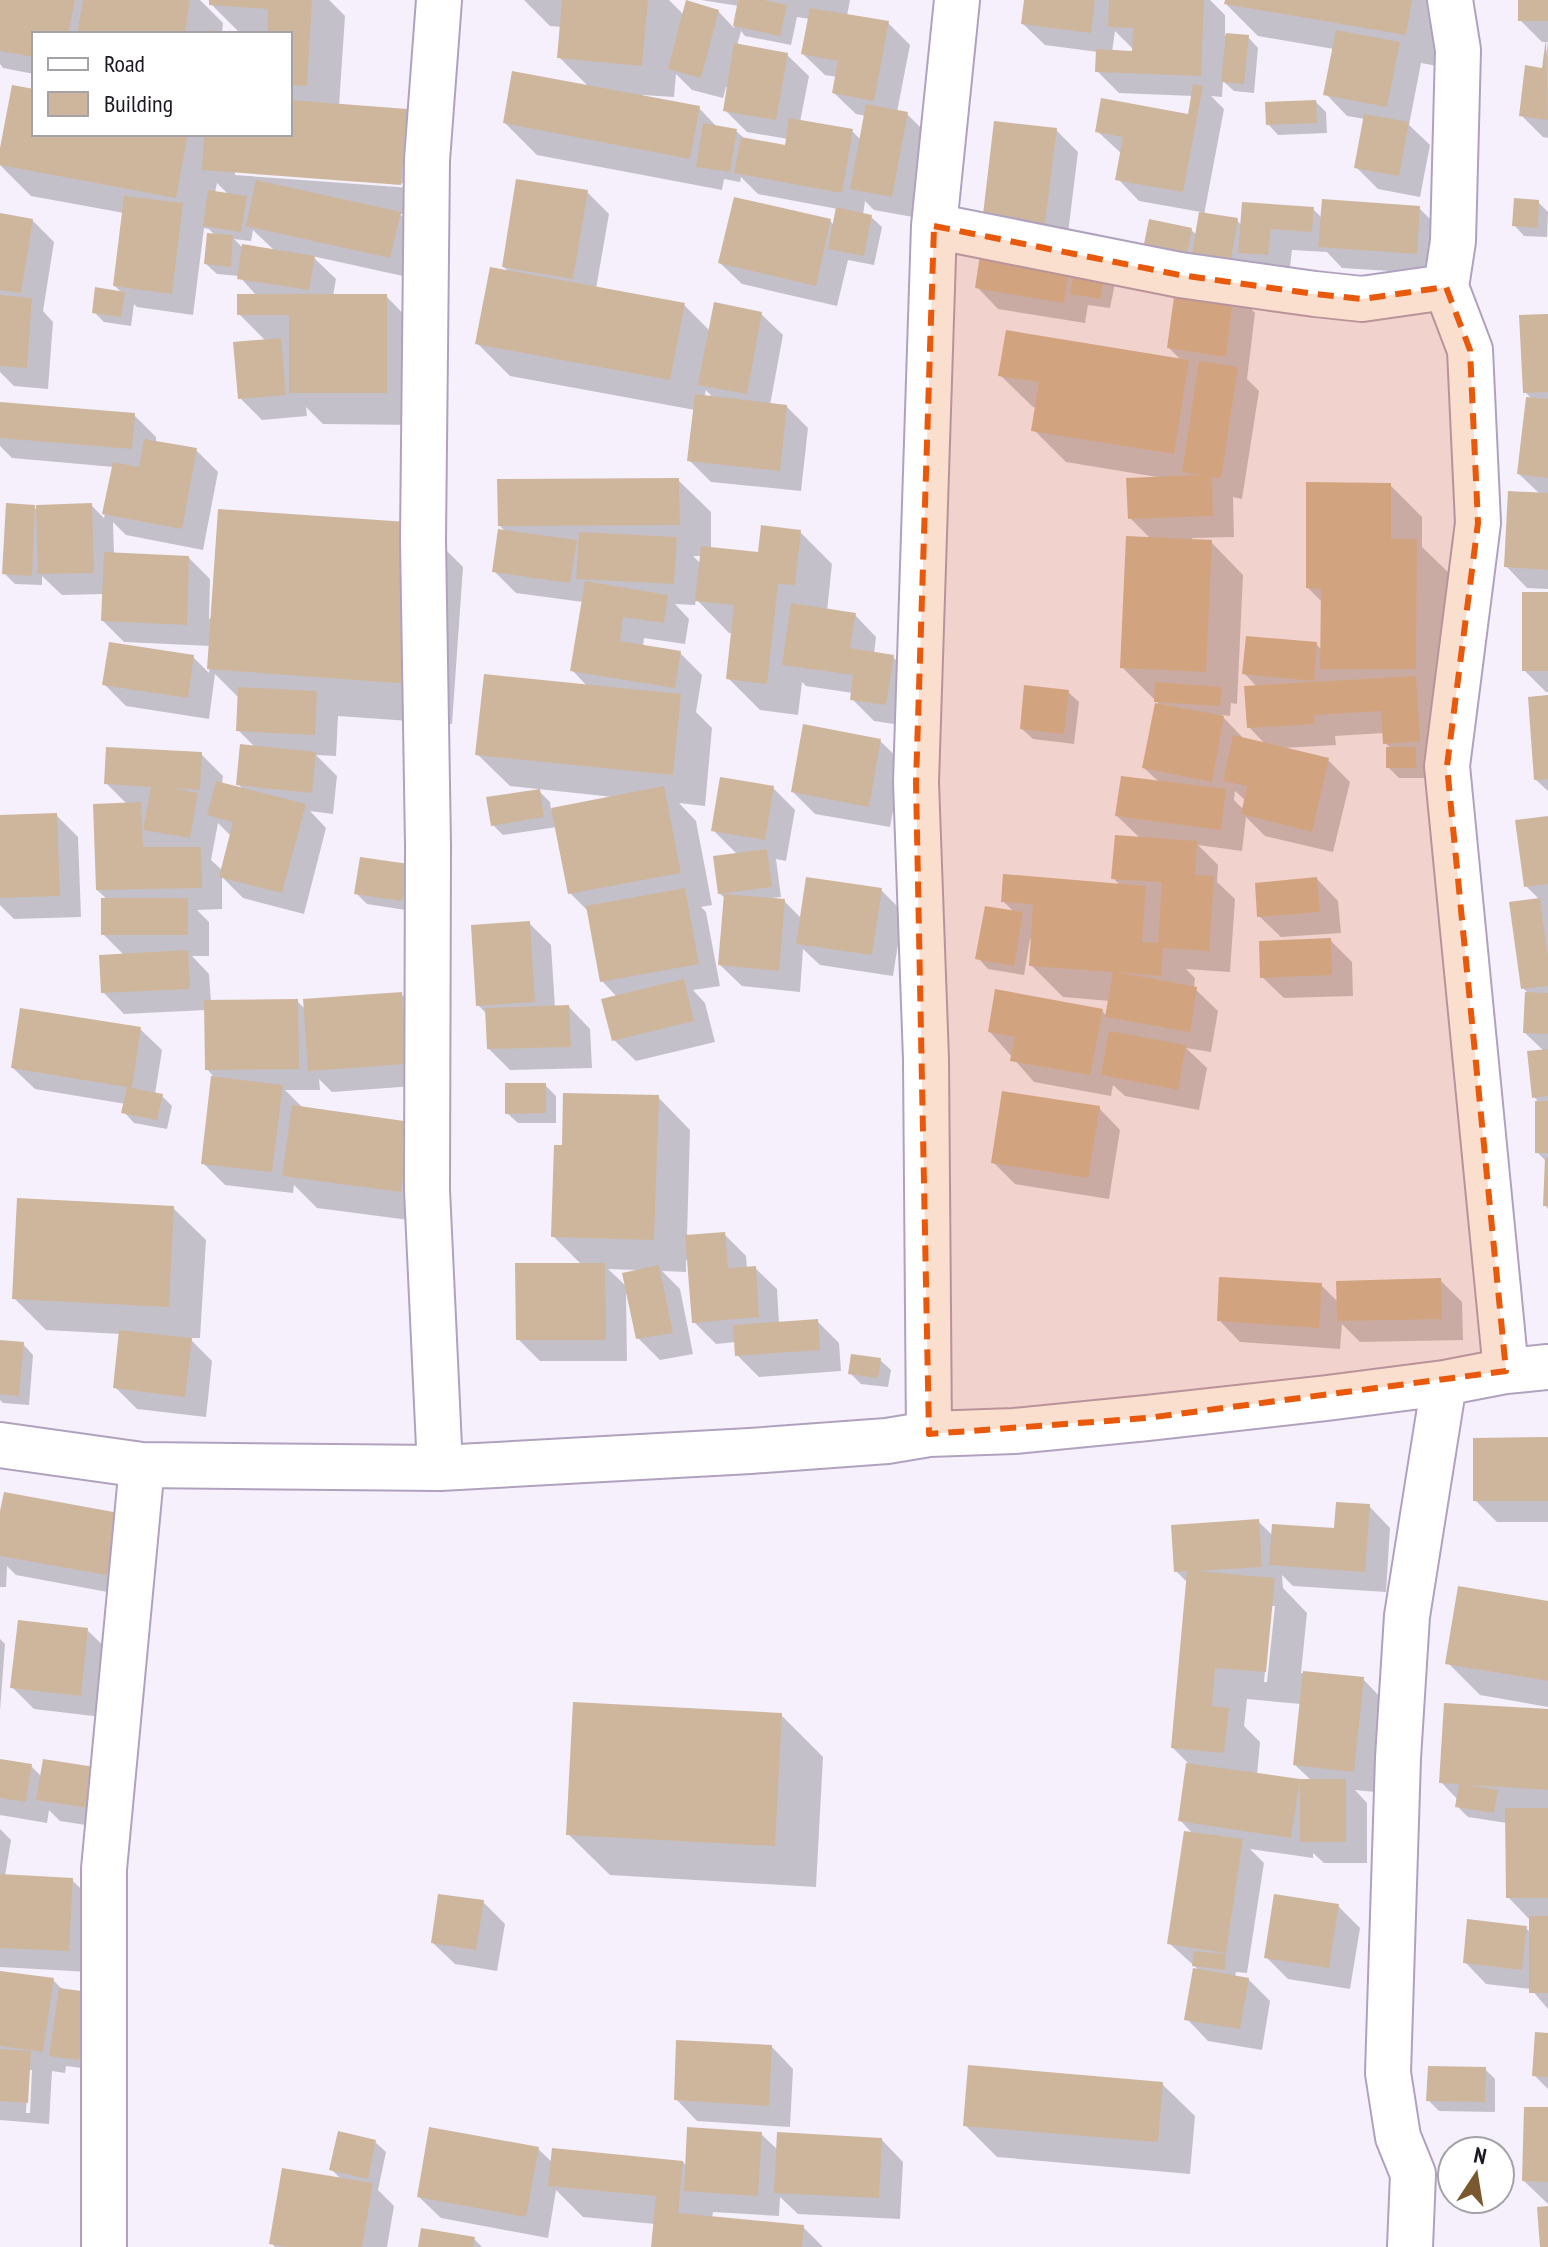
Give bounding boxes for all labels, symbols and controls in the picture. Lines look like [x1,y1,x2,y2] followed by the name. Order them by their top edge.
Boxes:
[32,32,292,136] legend
[104,48,145,79] text: Road
[104,88,173,119] text: Building
[1436,2135,1516,2215] north arrow
[1471,2141,1489,2170] text: N

